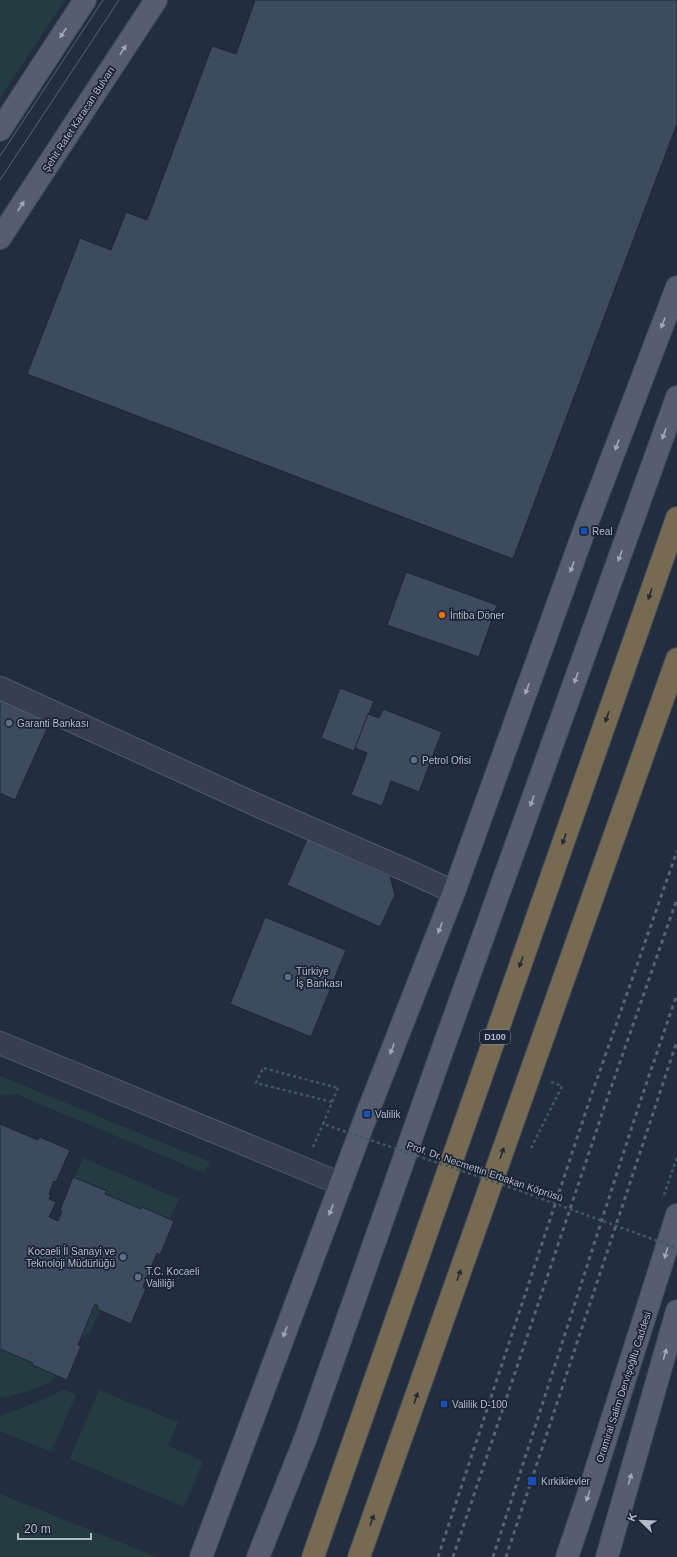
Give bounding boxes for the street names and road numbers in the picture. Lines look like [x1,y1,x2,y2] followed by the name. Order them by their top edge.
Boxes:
[40,65,117,174] street label: Şehit Rafet Karacan Bulvarı
[480,1030,510,1044] road number: D100
[405,1139,564,1203] street label: Prof. Dr. Necmettin Erbakan Köprüsü
[594,1310,653,1464] street label: Oramiral Salim Dervişoğllu Caddesi

